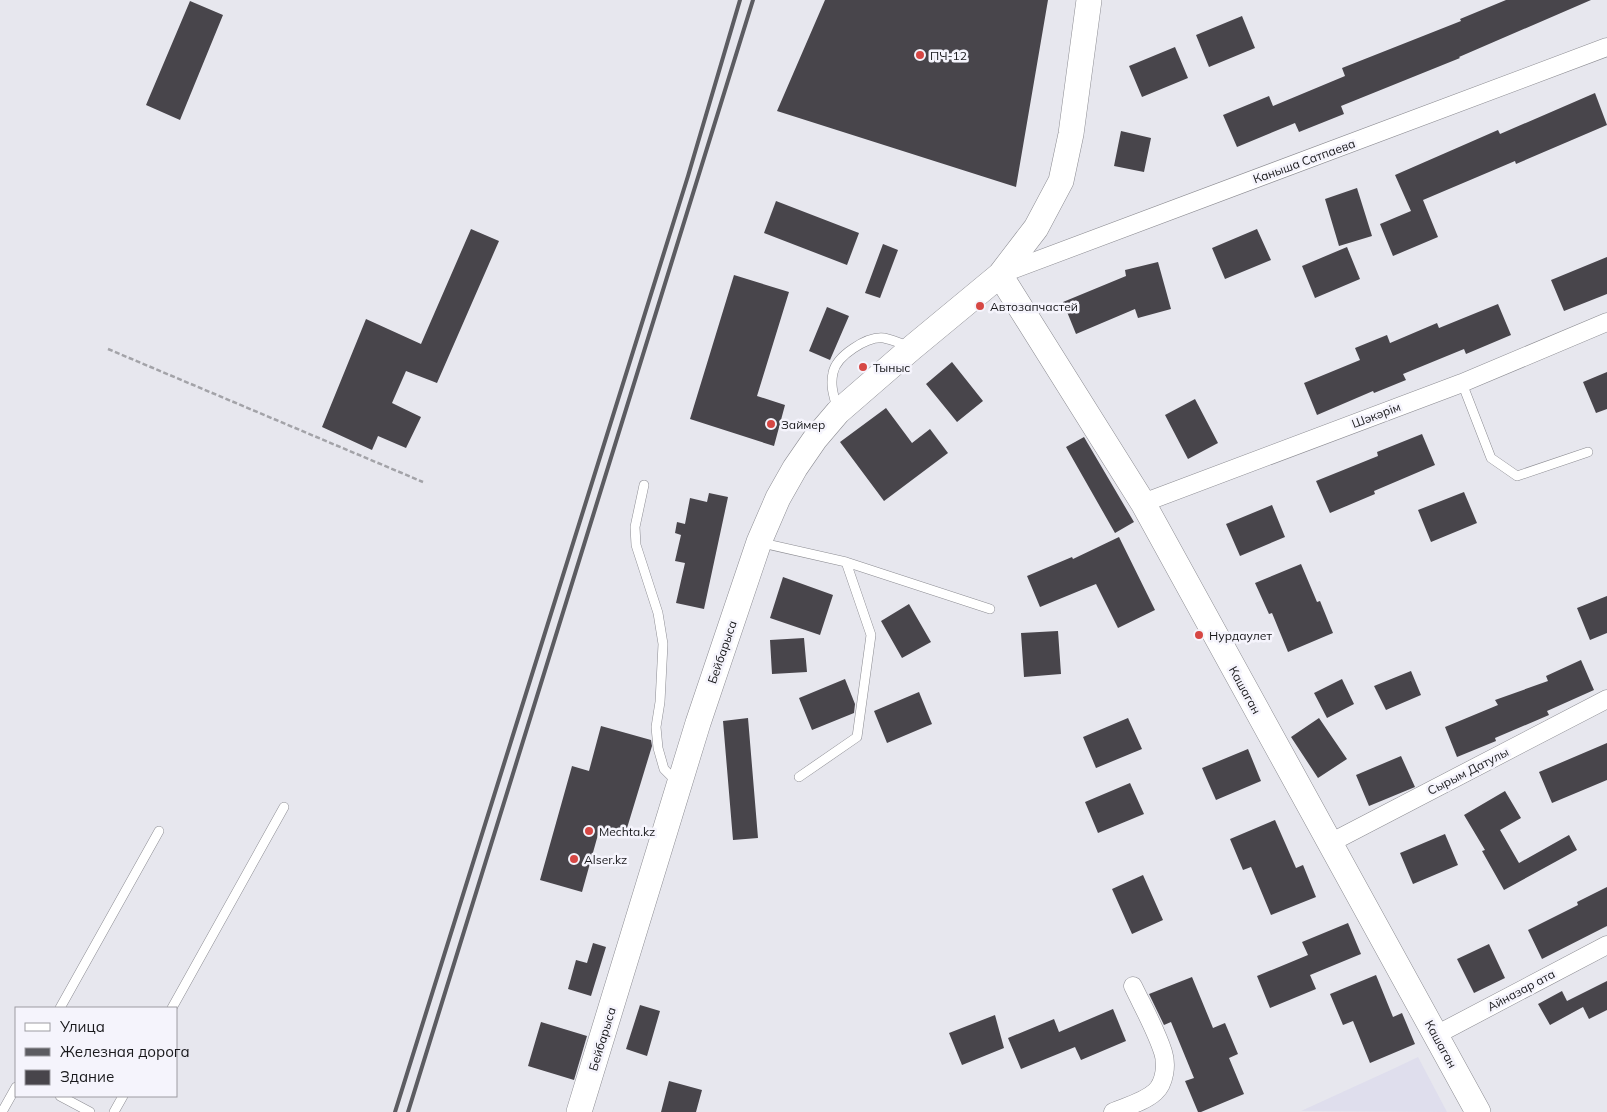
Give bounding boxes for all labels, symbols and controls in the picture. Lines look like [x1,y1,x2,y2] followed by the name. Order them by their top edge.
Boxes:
[930,48,967,63] place label: ПЧ-12
[914,49,926,61] marker: ПЧ-12
[1251,136,1357,186] street label: Каныша Сатпаева
[990,299,1078,314] place label: Автозапчастей
[974,300,986,312] marker: Автозапчастей
[873,360,910,375] place label: Тыныс
[857,361,869,373] marker: Тыныс
[1349,399,1403,431] street label: Шәкәрім
[781,417,825,432] place label: Займер
[765,418,777,430] marker: Займер
[704,618,740,686] street label: Бейбарыса
[1209,628,1272,643] place label: Нурдаулет
[1193,629,1205,641] marker: Нурдаулет
[1226,664,1264,716] street label: Кашаган
[1425,744,1511,798] street label: Сырым Датулы
[599,824,655,839] place label: Mechta.kz
[583,825,595,837] marker: Mechta.kz
[584,852,627,867] place label: Alser.kz
[568,853,580,865] marker: Alser.kz
[1485,966,1557,1014] street label: Айназар ата
[585,1005,619,1073] street label: Бейбарыса
[15,1007,178,1097] legend
[59,1017,105,1036] text: Улица
[1422,1018,1460,1070] street label: Кашаган
[60,1042,190,1061] text: Железная дорога
[60,1067,114,1086] text: Здание

